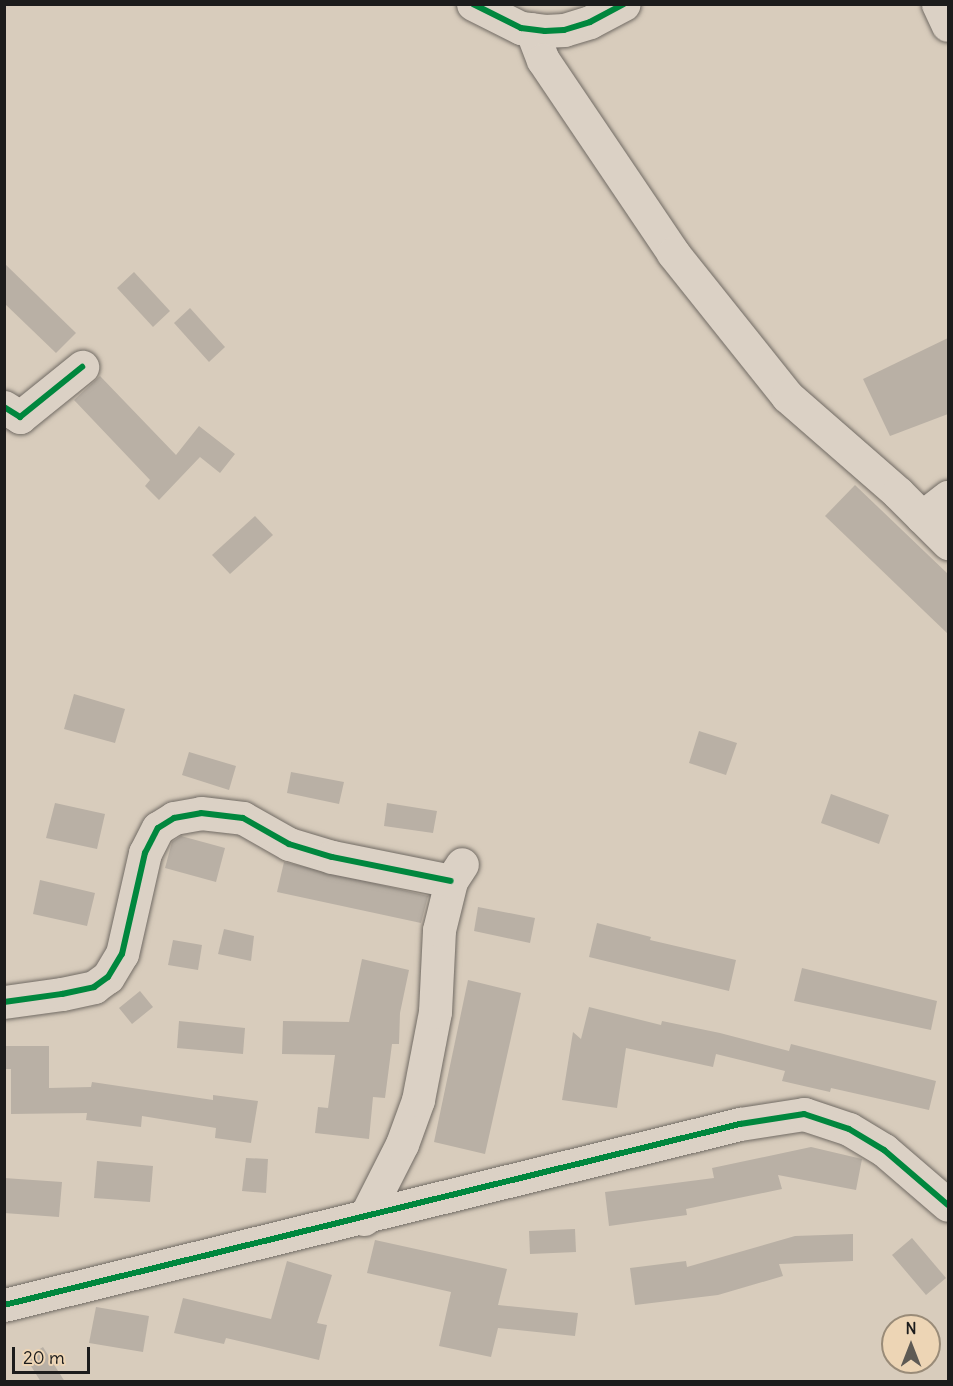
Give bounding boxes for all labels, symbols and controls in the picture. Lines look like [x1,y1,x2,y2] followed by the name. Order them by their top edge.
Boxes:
[881,1314,941,1374] north arrow
[905,1318,917,1338] text: N
[15,1335,93,1373] scale bar
[23,1346,65,1369] text: 20 m

